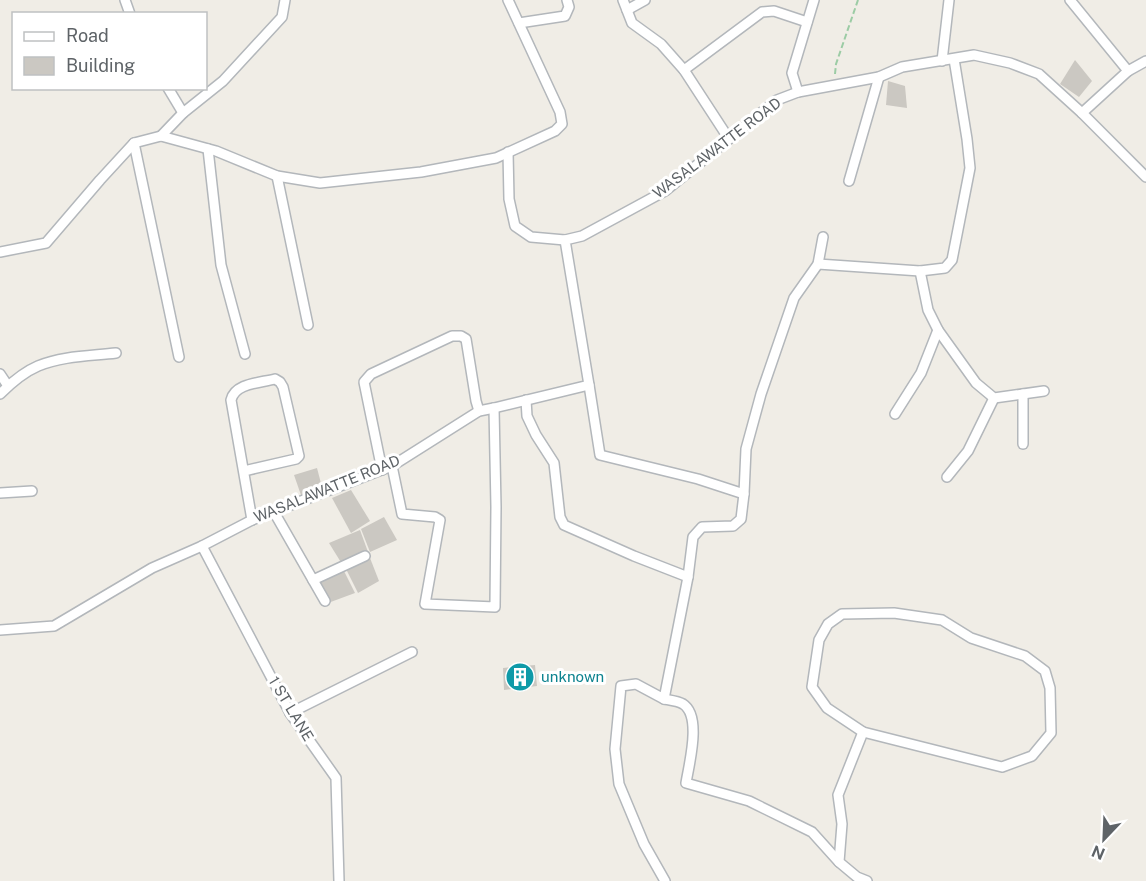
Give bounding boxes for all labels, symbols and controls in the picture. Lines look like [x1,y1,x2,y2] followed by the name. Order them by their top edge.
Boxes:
[12,12,207,90] legend
[66,25,109,46] text: Road
[66,55,135,76] text: Building
[649,94,784,201] street label: WASALAWATTE ROAD
[251,451,402,526] street label: WASALAWATTE ROAD
[504,661,536,693] building icon: unknown
[541,668,604,685] place label: unknown
[266,673,317,744] street label: 1 ST LANE
[1074,809,1134,869] north arrow
[1089,841,1108,864] text: N

